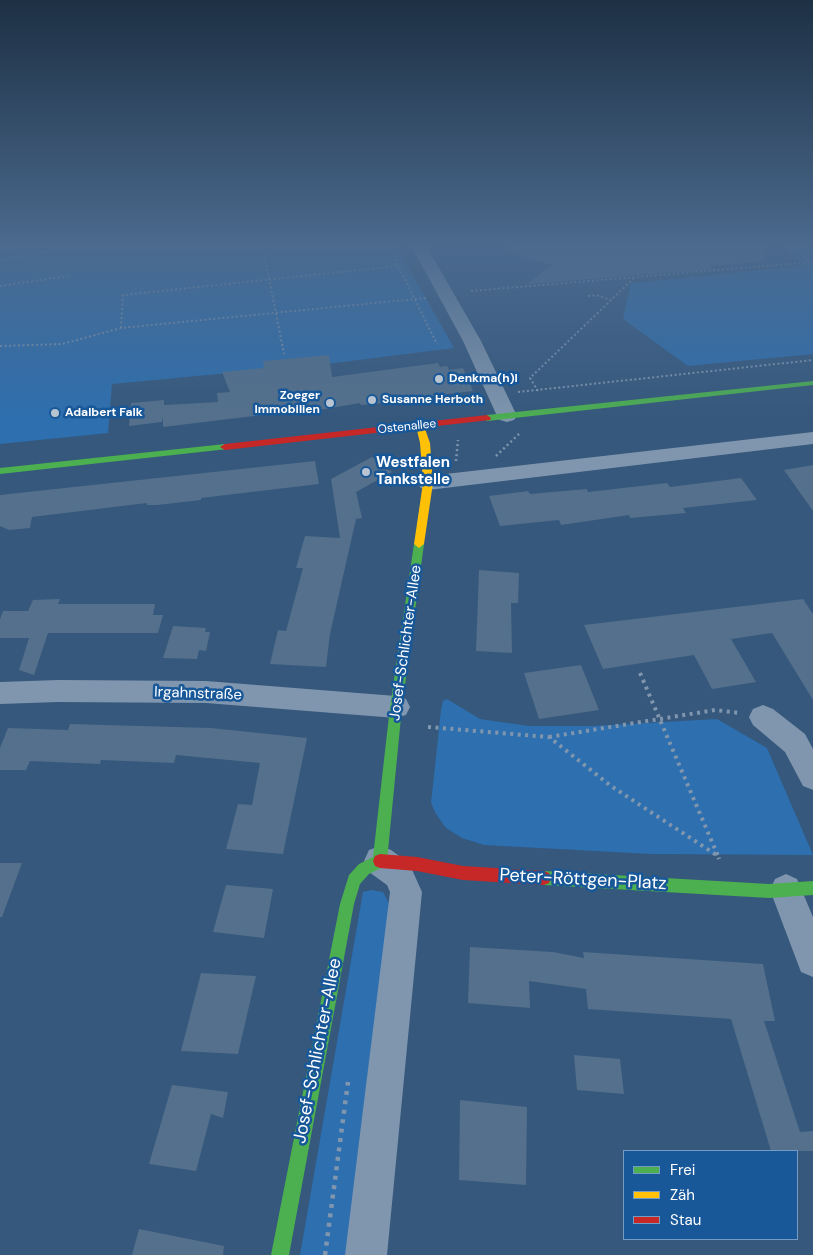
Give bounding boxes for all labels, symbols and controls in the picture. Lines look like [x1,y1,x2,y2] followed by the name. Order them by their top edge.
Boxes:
[449,372,518,386] place label: Denkma(h)l
[433,373,445,385] marker: Denkma(h)l
[255,389,320,417] place label: Zoeger Immobilien
[382,393,483,407] place label: Susanne Herboth
[366,394,378,406] marker: Susanne Herboth
[324,397,336,409] marker: Zoeger Immobilien
[65,406,143,420] place label: Adalbert Falk
[49,407,61,419] marker: Adalbert Falk
[377,417,437,437] street label: Ostenallee
[376,454,450,489] place label: Westfalen Tankstelle
[360,466,372,478] marker: Westfalen Tankstelle
[386,564,426,722] street label: Josef-Schlichter-Allee
[154,683,242,705] street label: Irgahnstraße
[499,865,667,895] street label: Peter-Röttgen-Platz
[289,957,347,1145] street label: Josef-Schlichter-Allee
[623,1150,798,1240] legend
[670,1160,695,1180] text: Frei
[670,1185,695,1205] text: Zäh
[670,1210,701,1230] text: Stau

